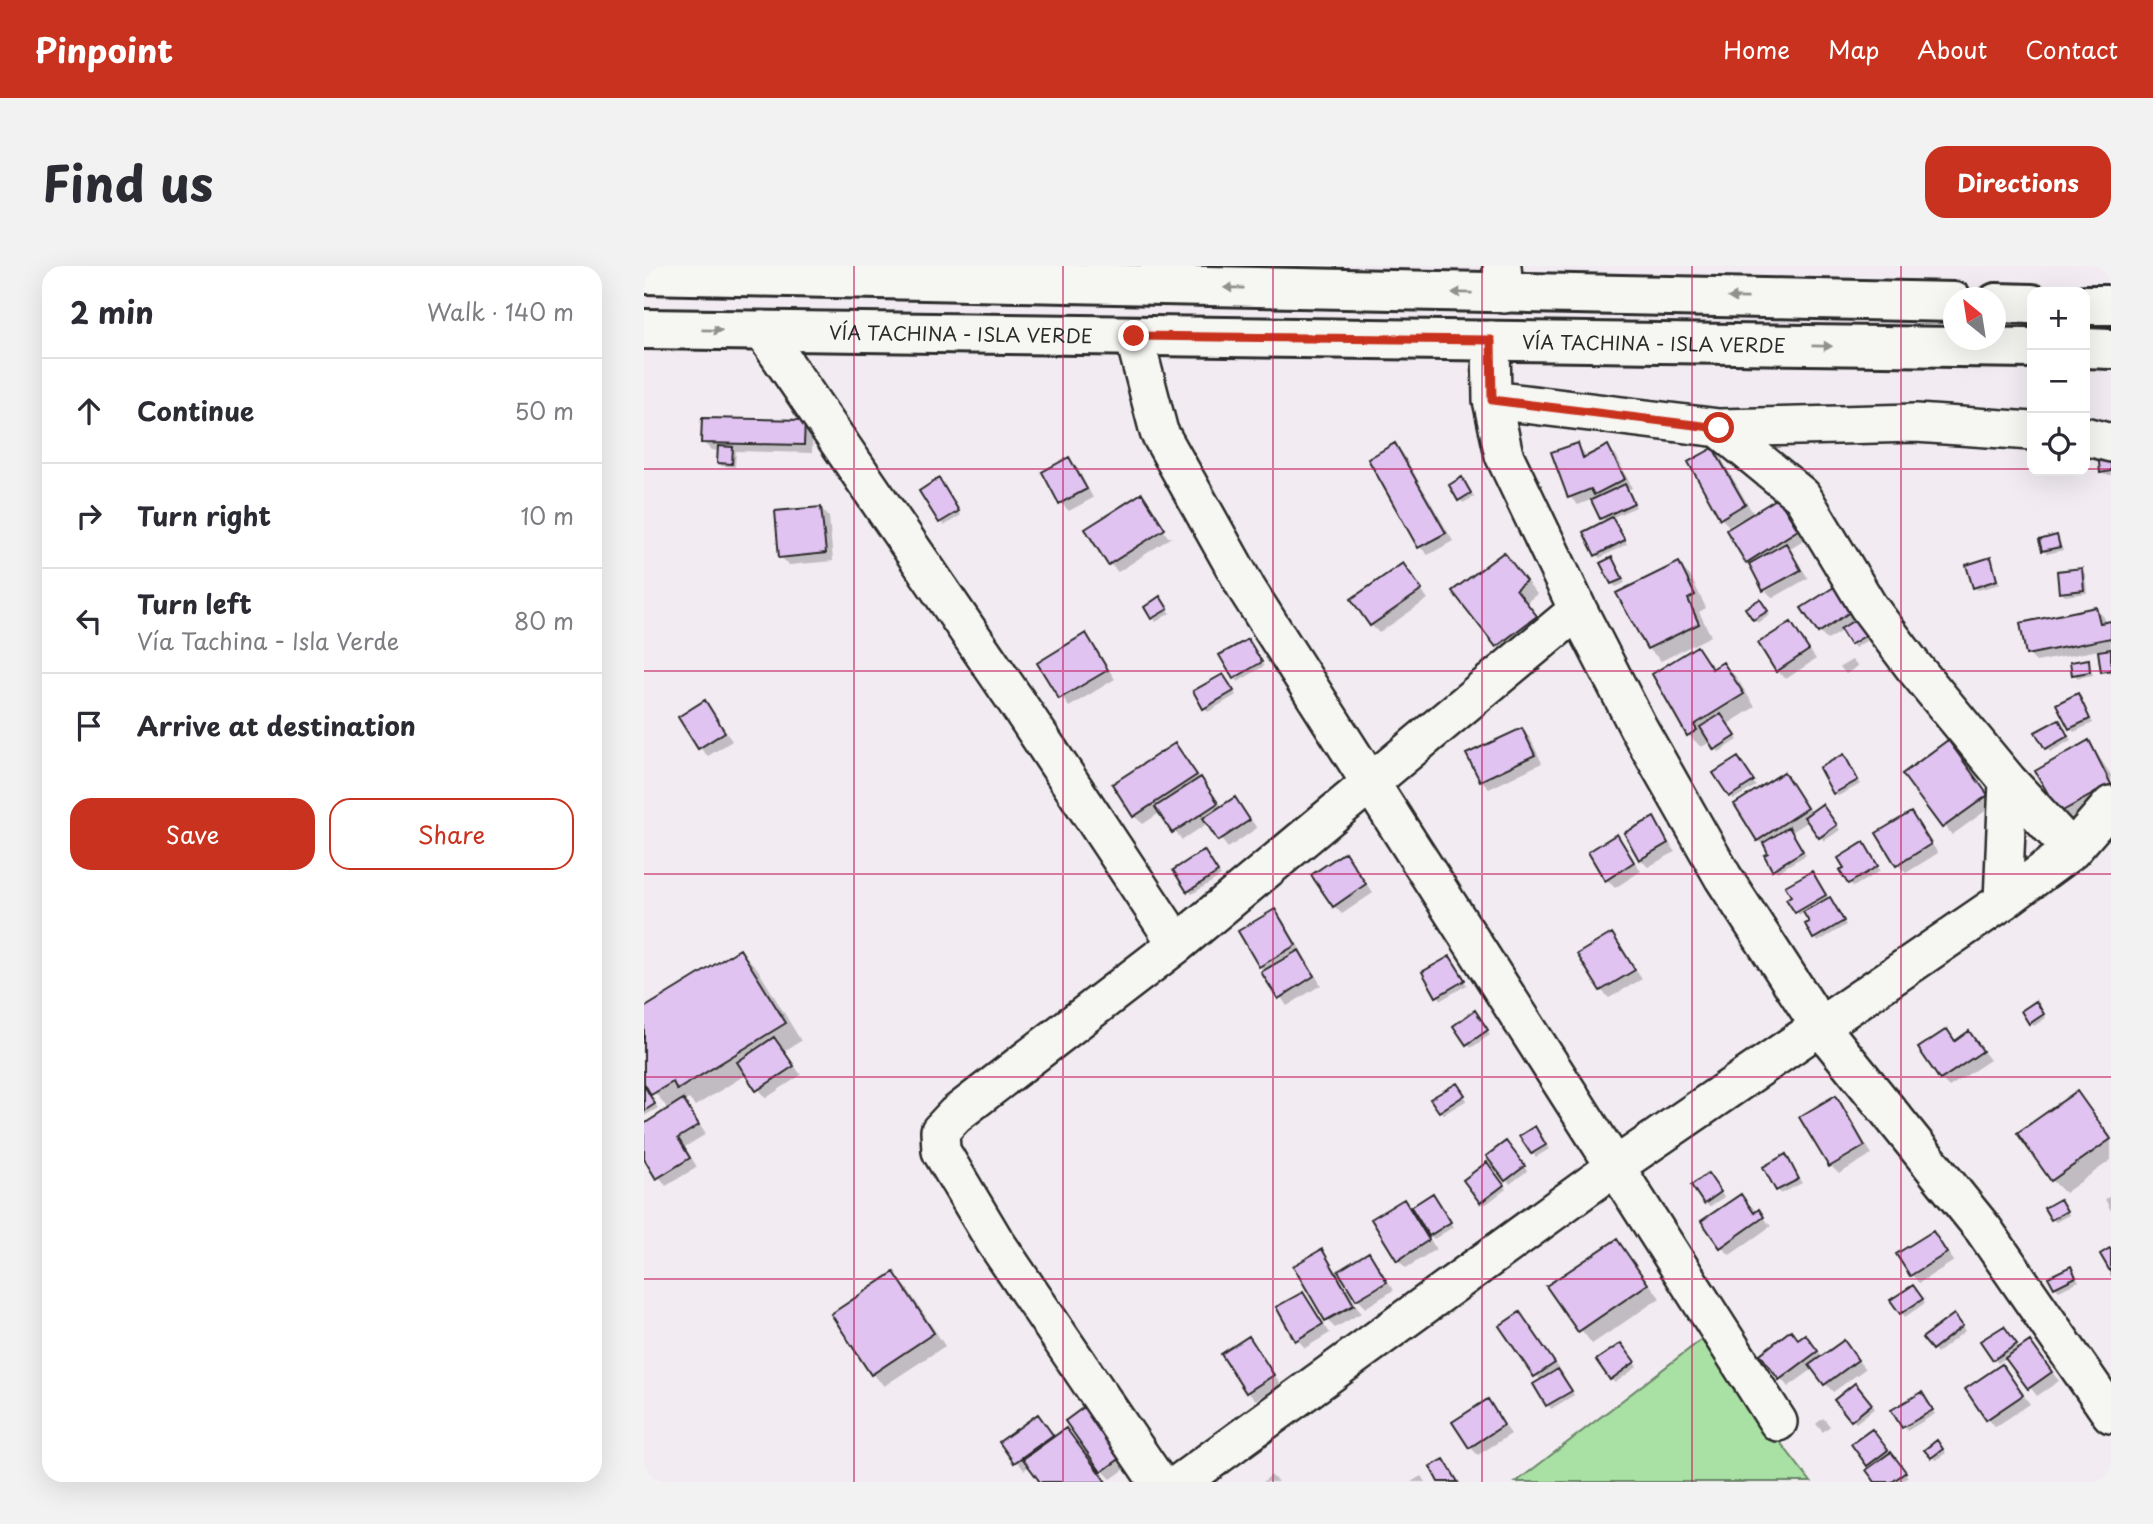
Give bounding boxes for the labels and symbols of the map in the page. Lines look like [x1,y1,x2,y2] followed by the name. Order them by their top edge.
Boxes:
[1223,282,1245,294] one-way arrow
[1451,287,1473,299] one-way arrow
[1943,287,2006,350] north arrow
[1727,293,1749,304] one-way arrow
[829,318,1093,349] street label: VÍA TACHINA - ISLA VERDE
[1118,320,1149,351] route end
[701,324,723,335] one-way arrow
[1522,327,1786,359] street label: VÍA TACHINA - ISLA VERDE
[1811,340,1833,352] one-way arrow
[1703,412,1734,443] route start

